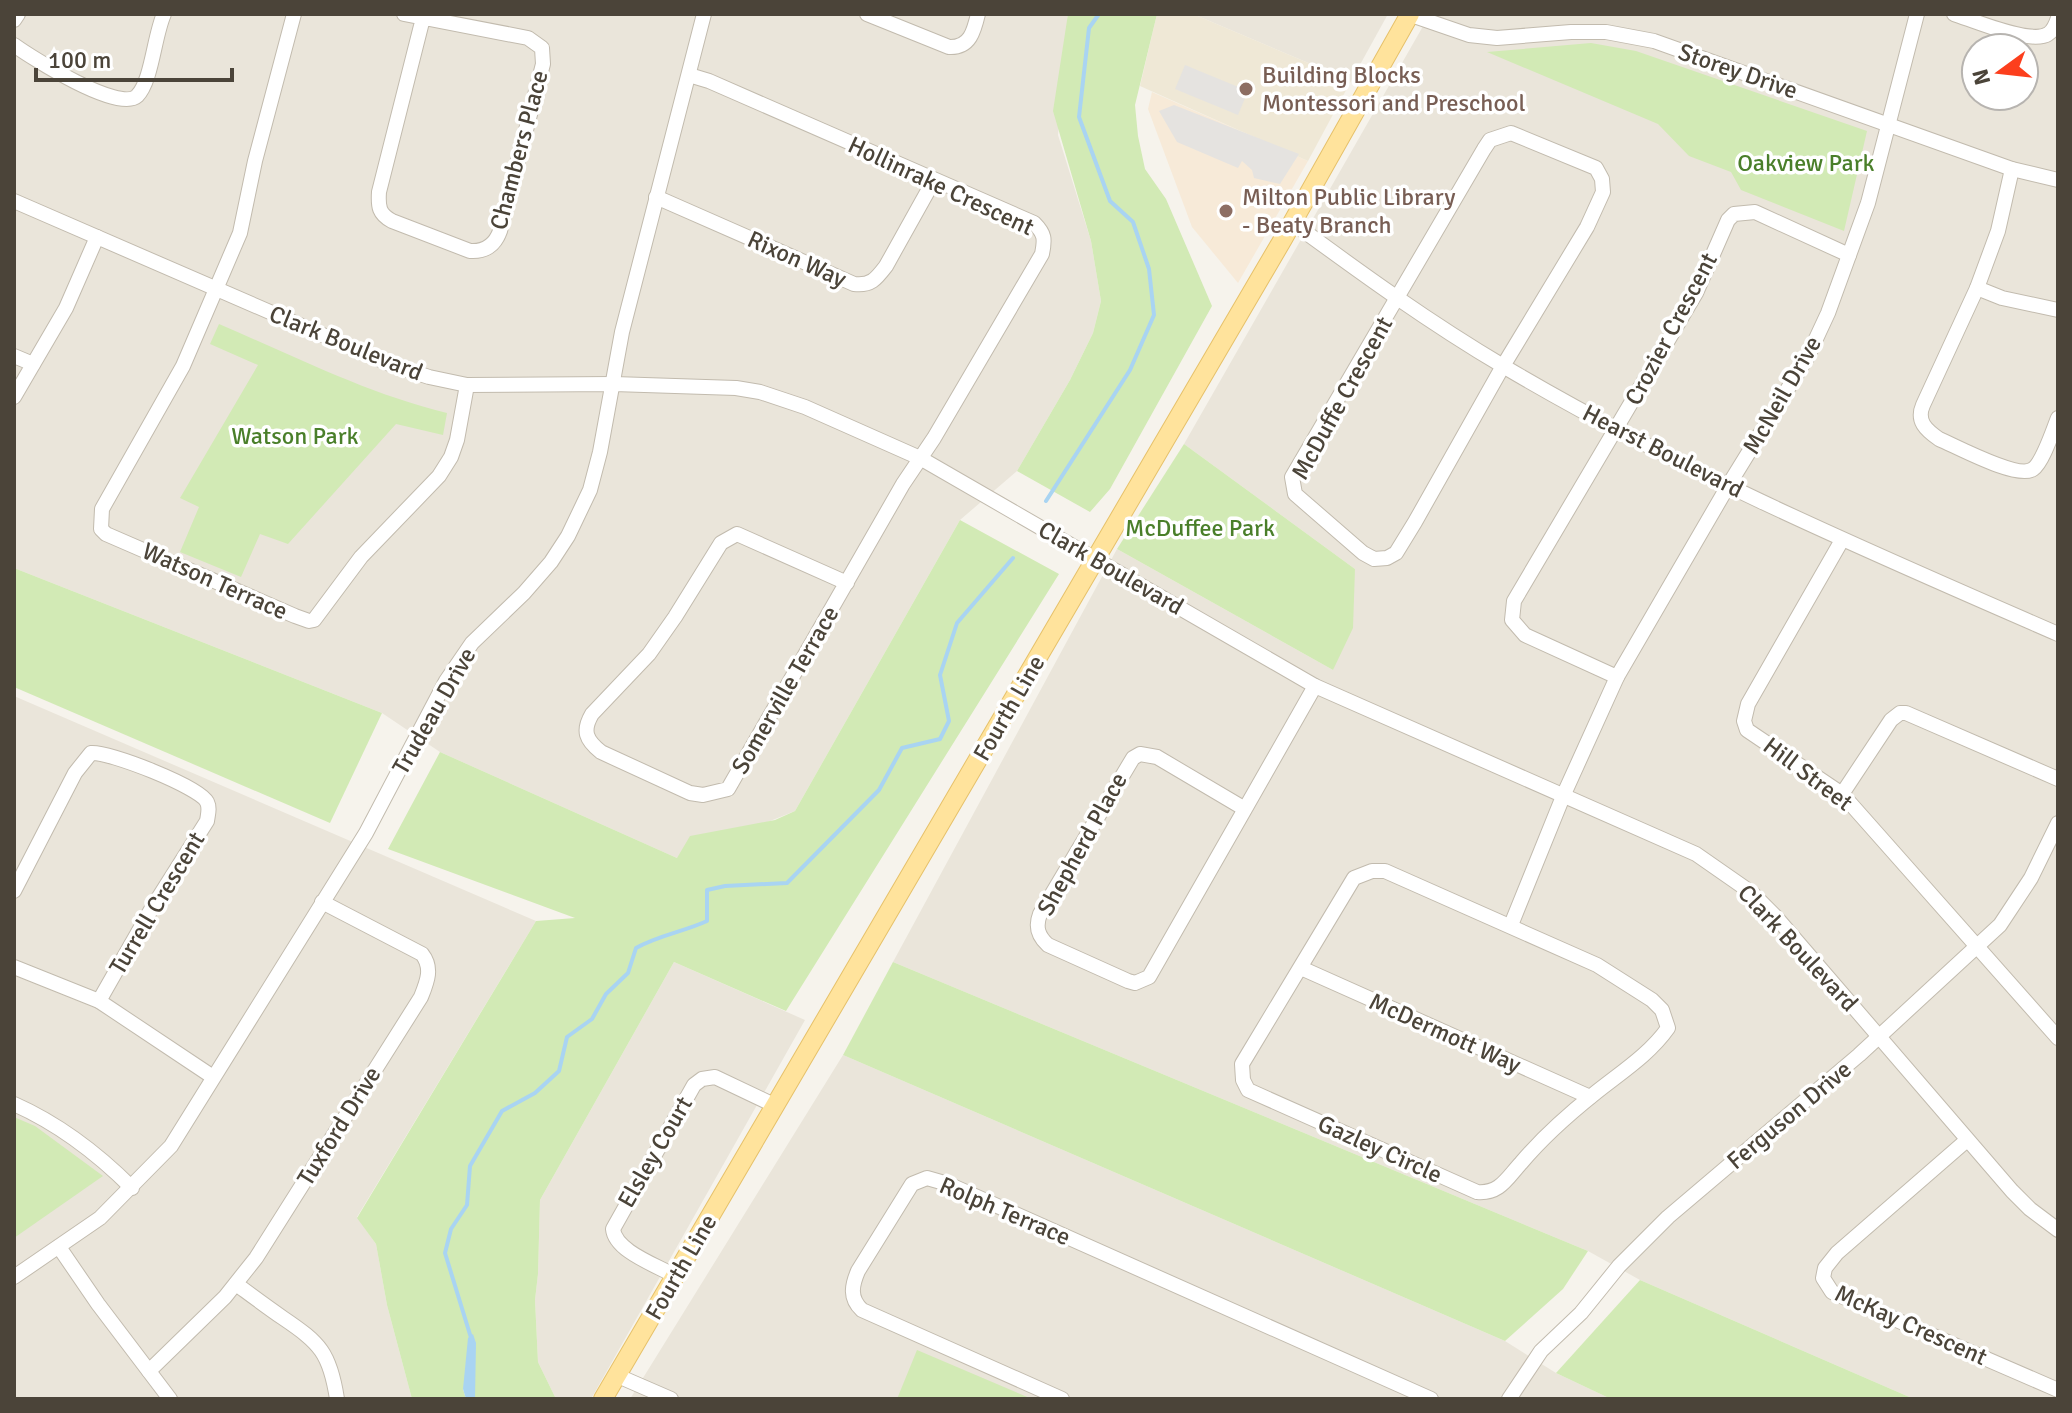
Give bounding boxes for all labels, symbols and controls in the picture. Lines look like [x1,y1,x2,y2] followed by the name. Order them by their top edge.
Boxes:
[36,32,232,82] scale bar
[1960,32,2040,112] north arrow
[1674,37,1802,105] street label: Storey Drive
[48,45,111,75] text: 100 m
[1262,60,1525,118] place label: Building Blocks Montessori and Preschool
[1966,66,1996,88] text: N
[483,67,555,233] street label: Chambers Place
[1237,80,1255,98] marker: Building Blocks Montessori and Preschool
[843,130,1039,242] street label: Hollinrake Crescent
[1737,148,1875,178] park label: Oakview Park
[1242,182,1455,240] place label: Milton Public Library - Beaty Branch
[1217,202,1235,220] marker: Milton Public Library - Beaty Branch
[743,224,851,294] street label: Rixon Way
[1618,248,1724,410] street label: Crozier Crescent
[265,299,427,387] street label: Clark Boulevard
[1285,311,1399,485] street label: McDuffe Crescent
[1736,331,1828,459] street label: McNeil Drive
[1578,398,1748,504] street label: Hearst Boulevard
[231,421,359,451] park label: Watson Park
[1125,513,1275,543] park label: McDuffee Park
[1033,514,1189,622] street label: Clark Boulevard
[138,536,292,626] street label: Watson Terrace
[725,601,845,779] street label: Somerville Terrace
[386,642,482,780] street label: Trudeau Drive
[967,650,1051,766] street label: Fourth Line
[1757,731,1859,817] street label: Hill Street
[1030,767,1134,921] street label: Shepherd Place
[103,826,211,980] street label: Turrell Crescent
[1731,878,1865,1018] street label: Clark Boulevard
[1364,986,1526,1080] street label: McDermott Way
[1721,1054,1857,1176] street label: Ferguson Drive
[291,1061,387,1191] street label: Tuxford Drive
[611,1091,699,1213] street label: Elsley Court
[1313,1108,1447,1190] street label: Gazley Circle
[935,1170,1075,1252] street label: Rolph Terrace
[639,1209,723,1325] street label: Fourth Line
[1830,1278,1992,1372] street label: McKay Crescent

